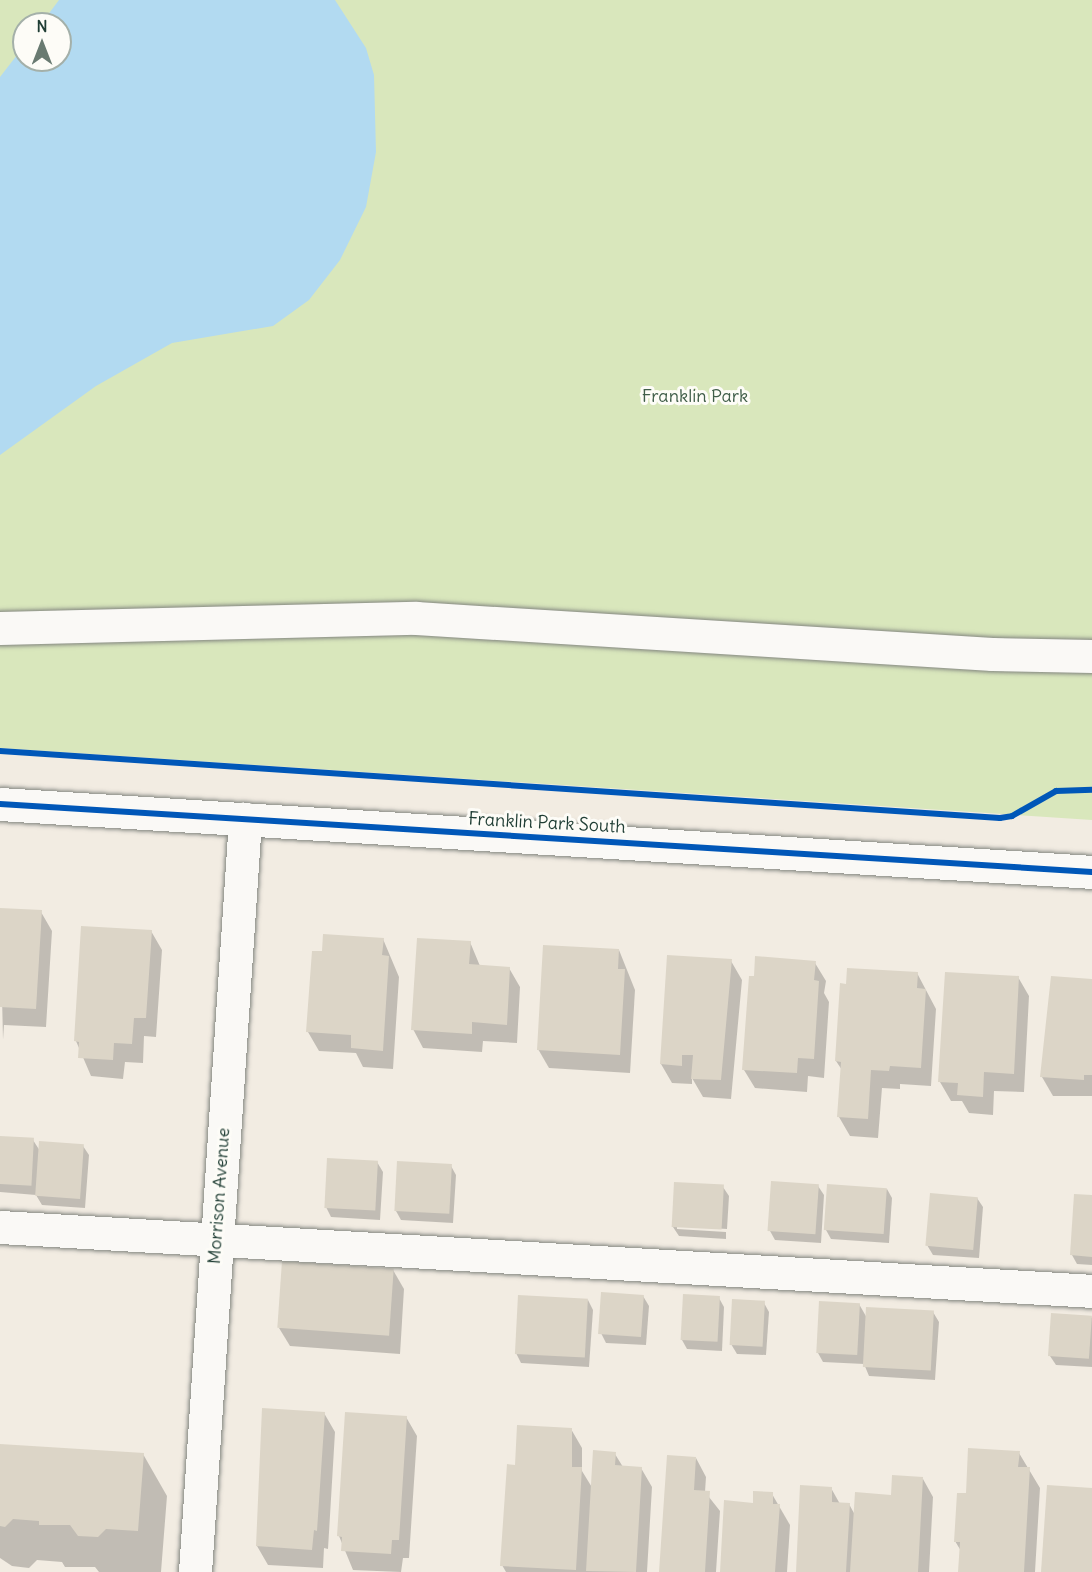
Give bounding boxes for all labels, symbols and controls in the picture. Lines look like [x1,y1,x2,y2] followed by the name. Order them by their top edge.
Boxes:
[12,12,72,72] north arrow
[36,16,48,36] text: N
[642,385,748,407] park label: Franklin Park
[468,808,626,838] street label: Franklin Park South
[203,1127,235,1265] street label: Morrison Avenue

